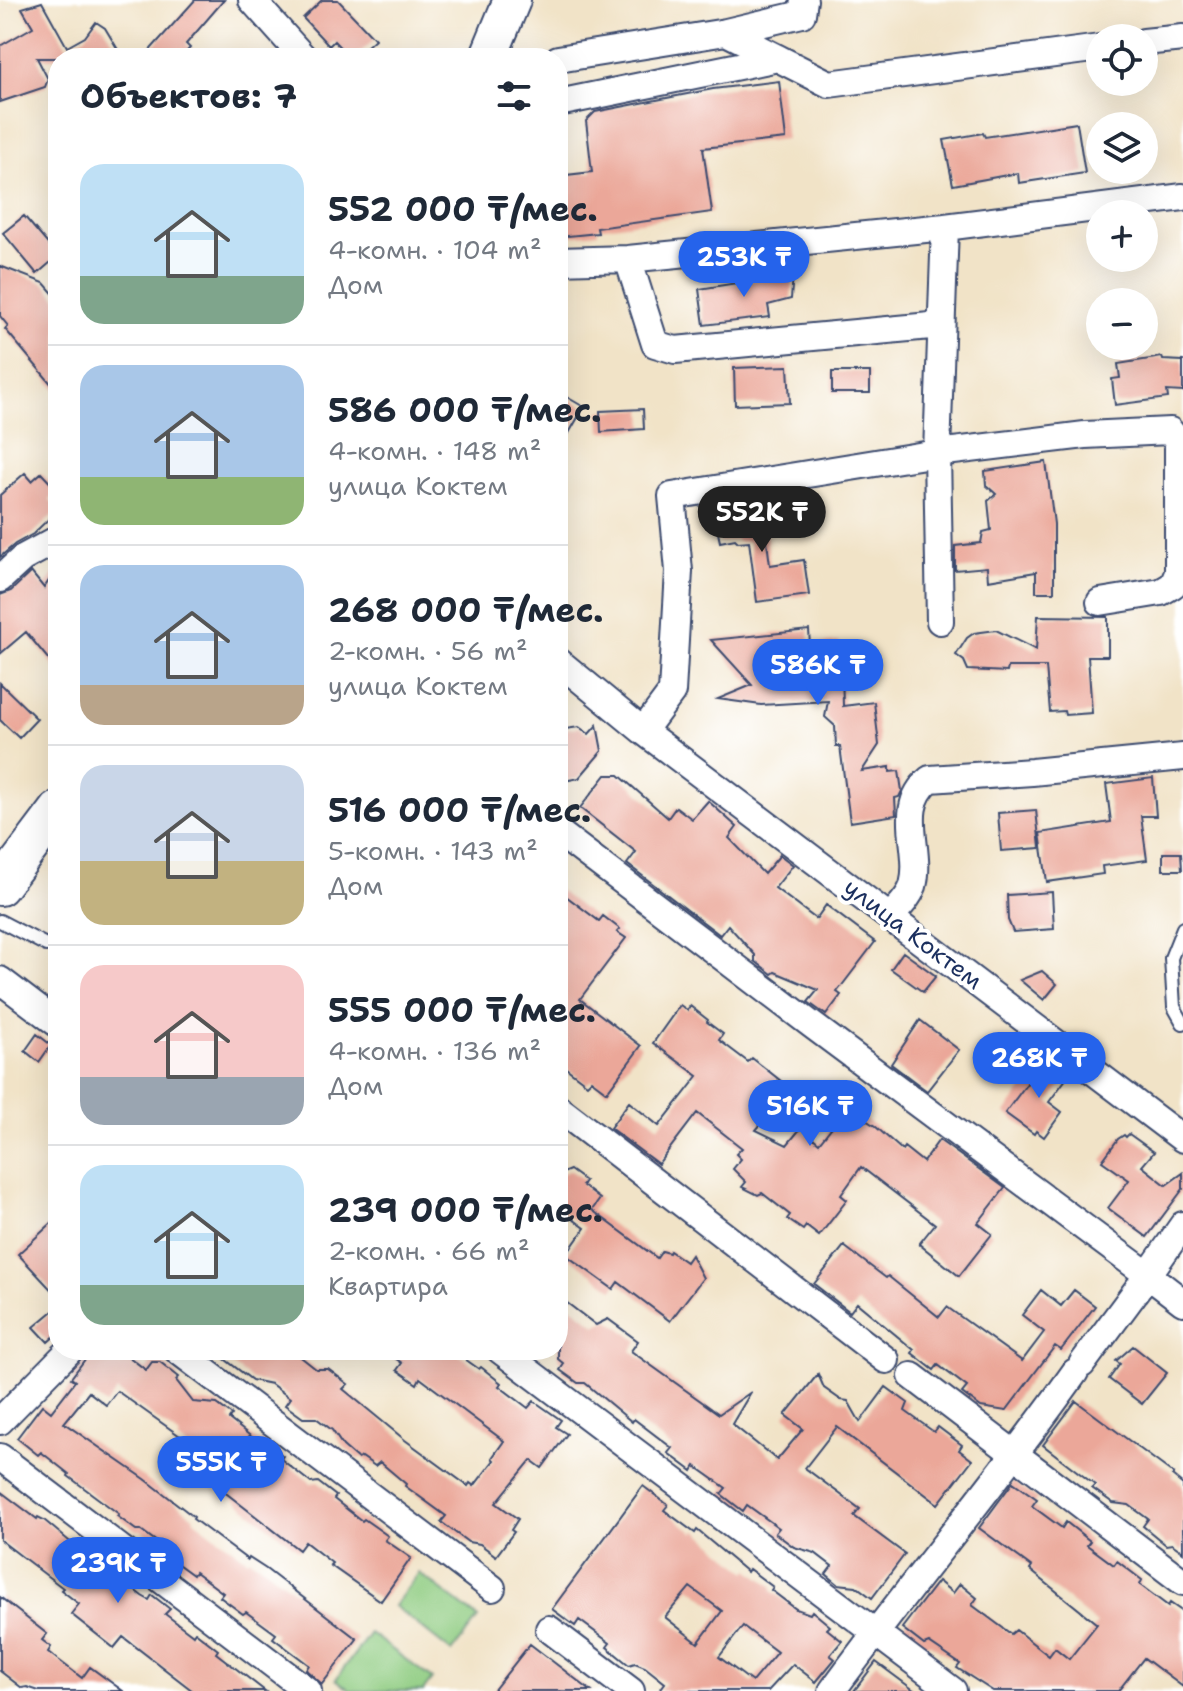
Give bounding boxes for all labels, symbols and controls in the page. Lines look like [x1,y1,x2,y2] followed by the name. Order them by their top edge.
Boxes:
[1086,24,1158,360] map controls
[1086,24,1158,96] button: locate
[80,73,297,119] text: Объектов: 7
[492,74,536,118] icon: filters
[1086,112,1158,184] button: layers
[328,186,598,232] text: 552 000 ₸/мес.
[144,196,240,292] icon: home
[1086,200,1158,272] button: +
[679,231,809,299] pin: 253K ₸
[328,232,542,267] text: 4-комн. · 104 m²
[697,239,791,274] text: 253K ₸
[328,267,383,302] text: Дом
[1086,288,1158,360] button: −
[328,387,602,433] text: 586 000 ₸/мес.
[144,397,240,493] icon: home
[328,433,541,468] text: 4-комн. · 148 m²
[328,468,508,503] text: улица Коктем
[697,486,827,554] pin: 552K ₸
[716,494,808,529] text: 552K ₸
[328,587,603,633] text: 268 000 ₸/мес.
[144,597,240,693] icon: home
[328,633,528,668] text: 2-комн. · 56 m²
[753,639,883,707] pin: 586K ₸
[770,647,866,682] text: 586K ₸
[328,668,508,703] text: улица Коктем
[328,787,591,833] text: 516 000 ₸/мес.
[144,797,240,893] icon: home
[328,833,538,868] text: 5-комн. · 143 m²
[328,868,383,903] text: Дом
[837,871,989,997] street label: улица Коктем
[328,987,596,1033] text: 555 000 ₸/мес.
[144,997,240,1093] icon: home
[974,1032,1104,1100] pin: 268K ₸
[328,1033,541,1068] text: 4-комн. · 136 m²
[991,1040,1087,1075] text: 268K ₸
[328,1068,383,1103] text: Дом
[745,1080,875,1148] pin: 516K ₸
[766,1088,854,1123] text: 516K ₸
[328,1187,603,1233] text: 239 000 ₸/мес.
[144,1197,240,1293] icon: home
[328,1233,530,1268] text: 2-комн. · 66 m²
[328,1268,448,1303] text: Квартира
[156,1436,286,1504] pin: 555K ₸
[175,1444,267,1479] text: 555K ₸
[53,1537,183,1605] pin: 239K ₸
[70,1545,166,1580] text: 239K ₸

